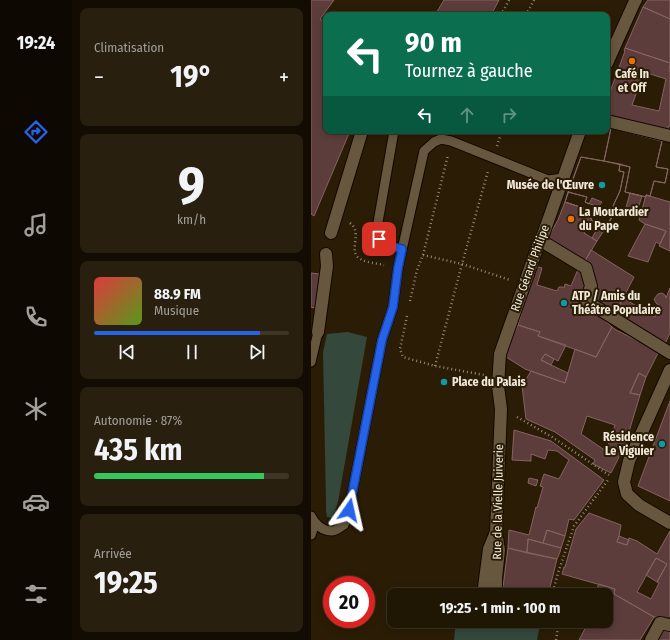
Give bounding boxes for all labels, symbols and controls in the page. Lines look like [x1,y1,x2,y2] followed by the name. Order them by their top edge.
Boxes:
[405,26,462,59] text: 90 m
[339,28,391,80] icon: left
[17,32,55,54] text: 19:24
[94,40,164,55] text: Climatisation
[627,56,637,66] marker: Café In et Off
[170,59,213,95] text: 19°
[405,60,533,82] text: Tournez à gauche
[94,64,104,91] text: −
[279,64,289,91] text: +
[615,67,649,95] place label: Café In et Off
[414,104,436,126] icon: left
[456,104,478,126] icon: ahead
[498,104,520,126] icon: right
[22,118,50,146] icon: directions
[178,154,205,217] text: 9
[507,178,594,192] place label: Musée de l'Œuvre
[597,180,607,190] marker: Musée de l'Œuvre
[579,205,649,233] place label: La Moutardier du Pape
[22,211,50,239] icon: music
[177,212,206,227] text: km/h
[566,214,576,224] marker: La Moutardier du Pape
[362,222,396,256] pin
[508,223,552,313] street label: Rue Gérard Philipe
[368,228,390,250] icon: arrive
[154,285,201,303] text: 88.9 FM
[571,289,661,317] place label: ATP / Amis du Théâtre Populaire
[559,298,569,308] marker: ATP / Amis du Théâtre Populaire
[22,303,50,331] icon: phone
[154,303,199,318] text: Musique
[116,341,138,363] icon: previous
[181,341,203,363] icon: pause
[246,341,268,363] icon: next
[452,375,527,389] place label: Place du Palais
[439,377,449,387] marker: Place du Palais
[22,395,50,423] icon: climate
[94,413,182,428] text: Autonomie · 87%
[603,430,655,458] place label: Résidence Le Viguier
[94,432,182,468] text: 435 km
[657,439,667,449] marker: Résidence Le Viguier
[490,444,506,560] street label: Rue de la Vielle Juiverie
[22,488,50,516] icon: car
[328,489,370,531] position arrow
[94,546,132,561] text: Arrivée
[94,565,158,601] text: 19:25
[323,576,375,628] speed limit sign: 20
[22,580,50,608] icon: filters
[439,599,561,617] text: 19:25 · 1 min · 100 m

